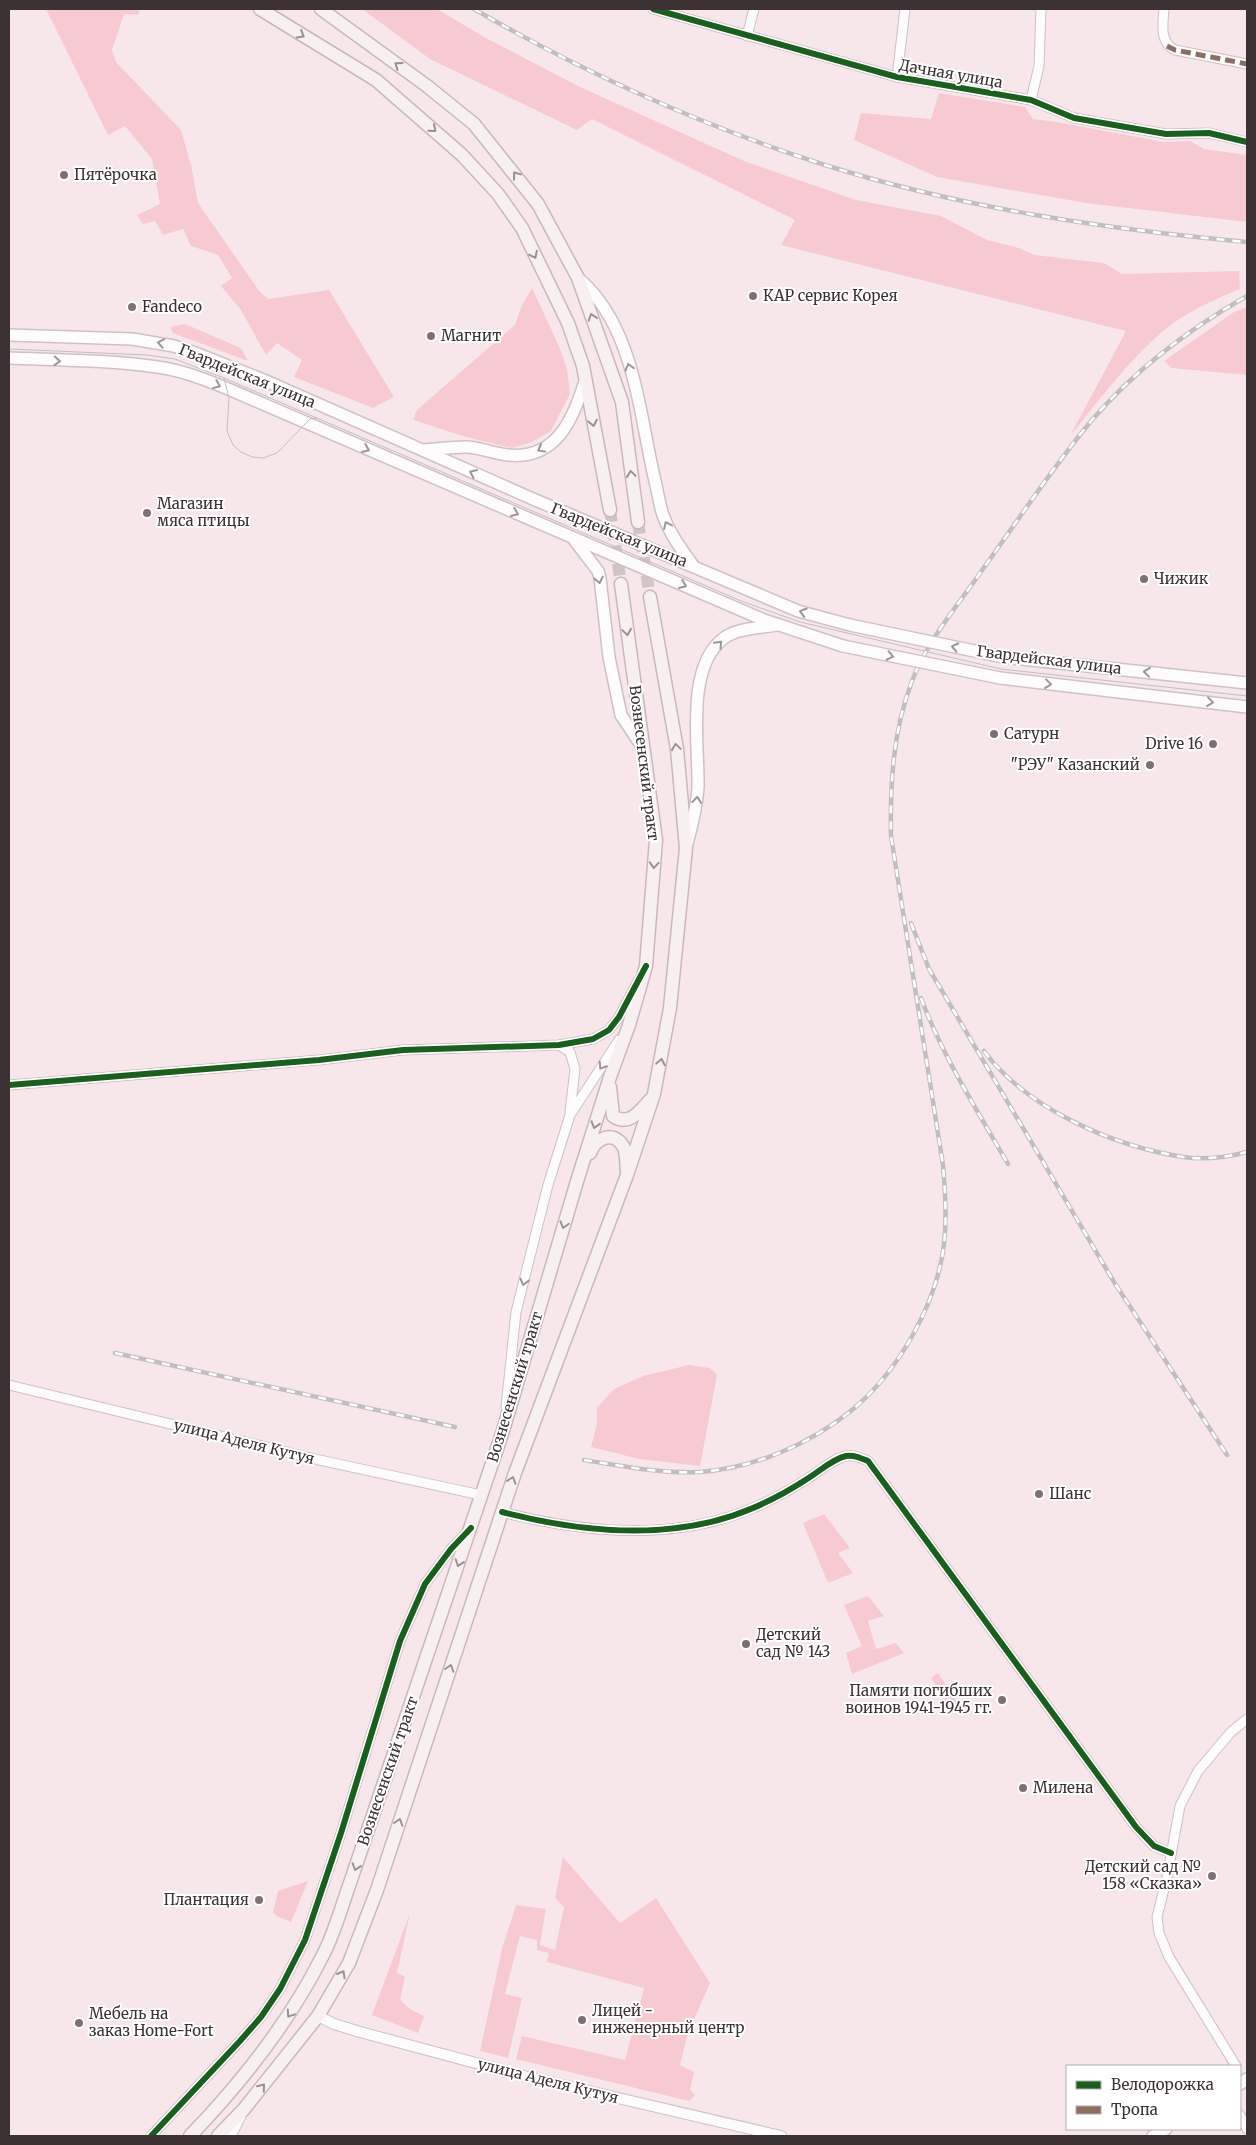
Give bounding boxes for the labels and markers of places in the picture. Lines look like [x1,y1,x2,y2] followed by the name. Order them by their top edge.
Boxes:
[74,165,157,184] place label: Пятёрочка
[58,169,70,181] marker: Пятёрочка
[763,286,898,305] place label: КАР сервис Корея
[747,290,759,302] marker: КАР сервис Корея
[142,297,202,316] place label: Fandeco
[126,301,138,313] marker: Fandeco
[441,326,501,345] place label: Магнит
[425,330,437,342] marker: Магнит
[157,494,250,530] place label: Магазин мяса птицы
[141,507,153,519] marker: Магазин мяса птицы
[1154,569,1209,588] place label: Чижик
[1138,573,1150,585] marker: Чижик
[1004,724,1059,743] place label: Сатурн
[988,728,1000,740] marker: Сатурн
[1145,734,1203,753] place label: Drive 16
[1207,738,1219,750] marker: Drive 16
[1011,755,1140,774] place label: "РЭУ" Казанский
[1144,759,1156,771] marker: "РЭУ" Казанский
[1049,1484,1092,1503] place label: Шанс
[1033,1488,1045,1500] marker: Шанс
[756,1625,830,1661] place label: Детский сад № 143
[740,1638,752,1650] marker: Детский сад № 143
[845,1681,992,1717] place label: Памяти погибших воинов 1941-1945 гг.
[996,1694,1008,1706] marker: Памяти погибших воинов 1941-1945 гг.
[1033,1778,1093,1797] place label: Милена
[1017,1782,1029,1794] marker: Милена
[1085,1857,1202,1893] place label: Детский сад № 158 «Сказка»
[1206,1870,1218,1882] marker: Детский сад № 158 «Сказка»
[163,1890,249,1909] place label: Плантация
[253,1894,265,1906] marker: Плантация
[592,2001,744,2037] place label: Лицей - инженерный центр
[89,2004,214,2040] place label: Мебель на заказ Home-Fort
[576,2014,588,2026] marker: Лицей - инженерный центр
[73,2017,85,2029] marker: Мебель на заказ Home-Fort

